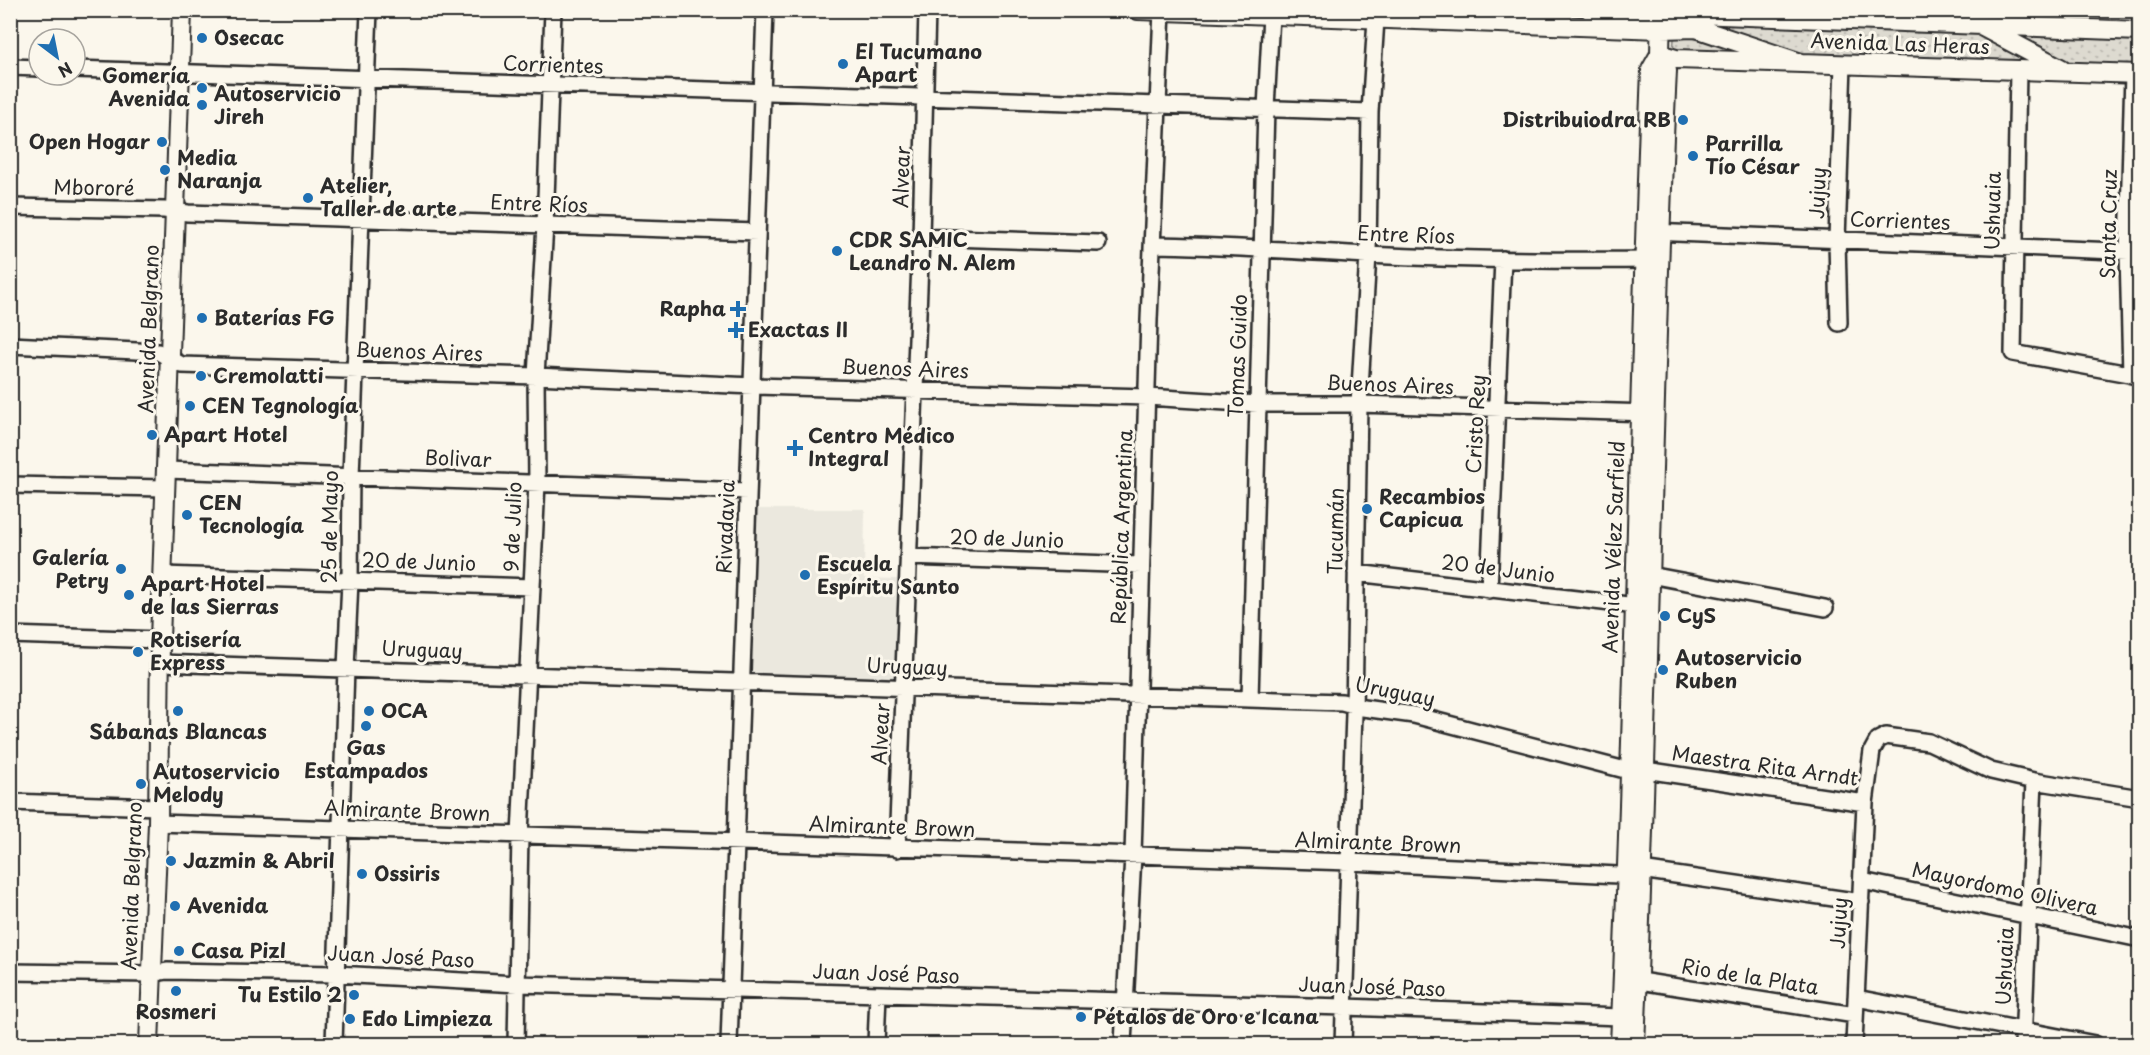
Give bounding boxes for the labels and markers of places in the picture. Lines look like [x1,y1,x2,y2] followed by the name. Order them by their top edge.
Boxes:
[214,22,285,52] place label: Osecac
[195,31,209,45] marker: Osecac
[855,36,982,89] place label: El Tucumano Apart
[836,57,850,71] marker: El Tucumano Apart
[102,60,190,113] place label: Gomería Avenida
[214,78,341,131] place label: Autoservicio Jireh
[195,81,209,95] marker: Gomería Avenida
[195,98,209,112] marker: Autoservicio Jireh
[1502,104,1671,134] place label: Distribuiodra RB
[1676,113,1690,127] marker: Distribuiodra RB
[29,126,151,156] place label: Open Hogar
[1705,128,1801,181] place label: Parrilla Tío César
[155,135,169,149] marker: Open Hogar
[177,142,262,195] place label: Media Naranja
[1686,149,1700,163] marker: Parrilla Tío César
[158,163,172,177] marker: Media Naranja
[320,170,457,223] place label: Atelier, Taller de arte
[301,191,315,205] marker: Atelier, Taller de arte
[849,224,1016,277] place label: CDR SAMIC Leandro N. Alem
[830,244,844,258] marker: CDR SAMIC Leandro N. Alem
[660,293,726,323] place label: Rapha
[214,302,335,332] place label: Baterías FG
[731,302,745,316] marker: Rapha
[195,311,209,325] marker: Baterías FG
[748,314,848,344] place label: Exactas II
[729,323,743,337] marker: Exactas II
[213,360,324,390] place label: Cremolatti
[194,369,208,383] marker: Cremolatti
[202,390,359,420] place label: CEN Tegnología
[183,399,197,413] marker: CEN Tegnología
[164,419,287,449] place label: Apart Hotel
[808,420,955,473] place label: Centro Médico Integral
[145,428,159,442] marker: Apart Hotel
[786,439,804,457] marker: Centro Médico Integral
[1379,481,1485,534] place label: Recambios Capicua
[199,487,304,540] place label: CEN Tecnología
[1360,502,1374,516] marker: Recambios Capicua
[180,508,194,522] marker: CEN Tecnología
[32,542,109,595] place label: Galería Petry
[817,548,960,601] place label: Escuela Espíritu Santo
[114,562,128,576] marker: Galería Petry
[141,568,279,621] place label: Apart Hotel de las Sierras
[798,568,812,582] marker: Escuela Espíritu Santo
[122,588,136,602] marker: Apart Hotel de las Sierras
[1677,600,1716,630] place label: CyS
[1658,609,1672,623] marker: CyS
[150,624,242,677] place label: Rotisería Express
[1675,642,1802,695] place label: Autoservicio Ruben
[131,645,145,659] marker: Rotisería Express
[1656,663,1670,677] marker: Autoservicio Ruben
[381,695,428,725] place label: OCA
[171,704,185,718] marker: Sábanas Blancas
[362,704,376,718] marker: OCA
[89,716,267,746] place label: Sábanas Blancas
[359,719,373,733] marker: Gas Estampados
[304,732,429,785] place label: Gas Estampados
[153,756,280,809] place label: Autoservicio Melody
[134,777,148,791] marker: Autoservicio Melody
[183,845,335,875] place label: Jazmin & Abril
[164,854,178,868] marker: Jazmin & Abril
[374,858,440,888] place label: Ossiris
[355,867,369,881] marker: Ossiris
[186,890,269,920] place label: Avenida
[168,899,182,913] marker: Avenida
[191,935,286,965] place label: Casa Pizl
[172,944,186,958] marker: Casa Pizl
[237,979,342,1009] place label: Tu Estilo 2
[169,984,183,998] marker: Rosmeri
[347,988,361,1002] marker: Tu Estilo 2
[136,996,216,1026] place label: Rosmeri
[1093,1001,1319,1031] place label: Pétalos de Oro e Icana
[362,1003,493,1033] place label: Edo Limpieza
[1074,1010,1088,1024] marker: Pétalos de Oro e Icana
[343,1012,357,1026] marker: Edo Limpieza

